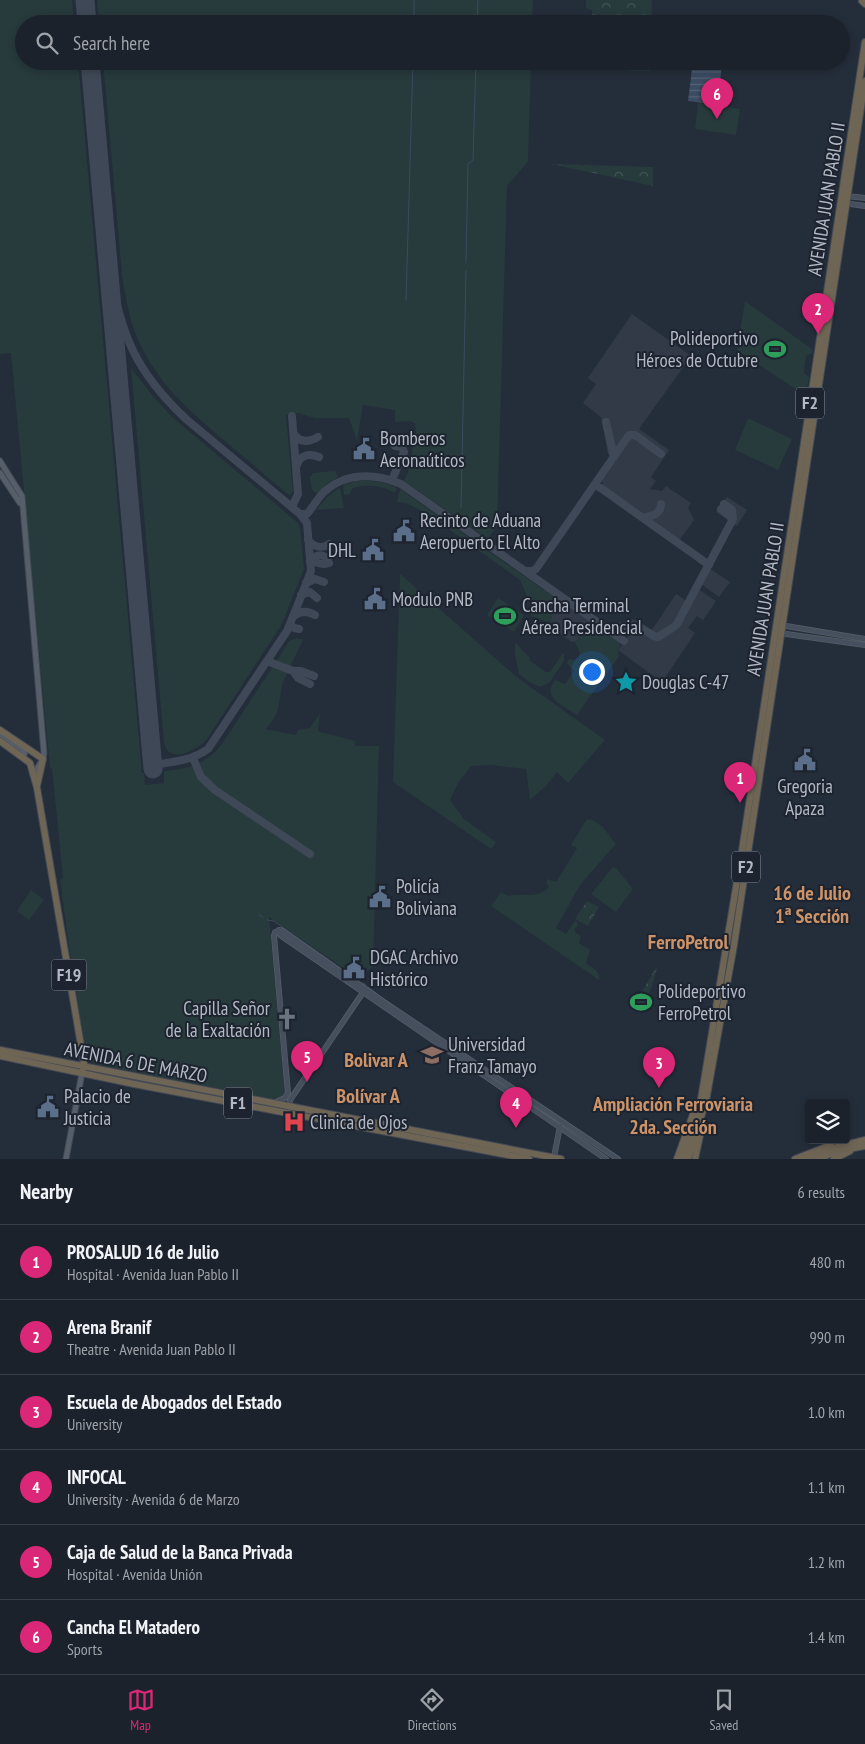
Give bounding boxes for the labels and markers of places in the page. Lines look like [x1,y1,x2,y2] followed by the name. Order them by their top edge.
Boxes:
[701,78,733,119] pin: 6
[802,293,834,334] pin: 2
[636,326,758,372] place label: Polideportivo Héroes de Octubre
[762,336,788,362] sports icon: Polideportivo Héroes de Octubre
[380,426,465,472] place label: Bomberos Aeronaúticos
[351,436,377,462] public building icon: Bomberos Aeronaúticos
[420,508,541,554] place label: Recinto de Aduana Aeropuerto El Alto
[391,518,417,544] public building icon: Recinto de Aduana Aeropuerto El Alto
[360,537,386,563] public building icon: DHL
[328,538,356,562] place label: DHL
[362,586,388,612] public building icon: Modulo PNB
[392,587,473,611] place label: Modulo PNB
[522,593,643,639] place label: Cancha Terminal Aérea Presidencial
[492,603,518,629] sports icon: Cancha Terminal Aérea Presidencial
[613,669,639,695] place icon: Douglas C-47
[642,670,729,694] place label: Douglas C-47
[792,747,818,773] public building icon: Gregoria Apaza
[724,762,756,803] pin: 1
[777,774,833,820] place label: Gregoria Apaza
[396,874,457,920] place label: Policía Boliviana
[367,884,393,910] public building icon: Policía Boliviana
[370,945,459,991] place label: DGAC Archivo Histórico
[341,955,367,981] public building icon: DGAC Archivo Histórico
[658,979,746,1025] place label: Polideportivo FerroPetrol
[628,989,654,1015] sports icon: Polideportivo FerroPetrol
[166,996,271,1042] place label: Capilla Señor de la Exaltación
[274,1006,300,1032] church icon: Capilla Señor de la Exaltación
[448,1032,537,1078] place label: Universidad Franz Tamayo
[291,1041,323,1082] pin: 5
[419,1042,445,1068] school or university icon: Universidad Franz Tamayo
[643,1047,675,1088] pin: 3
[63,1084,131,1130] place label: Palacio de Justicia
[500,1087,532,1128] pin: 4
[35,1094,61,1120] public building icon: Palacio de Justicia
[281,1109,307,1135] hospital icon: Clinica de Ojos
[310,1110,407,1134] place label: Clinica de Ojos

